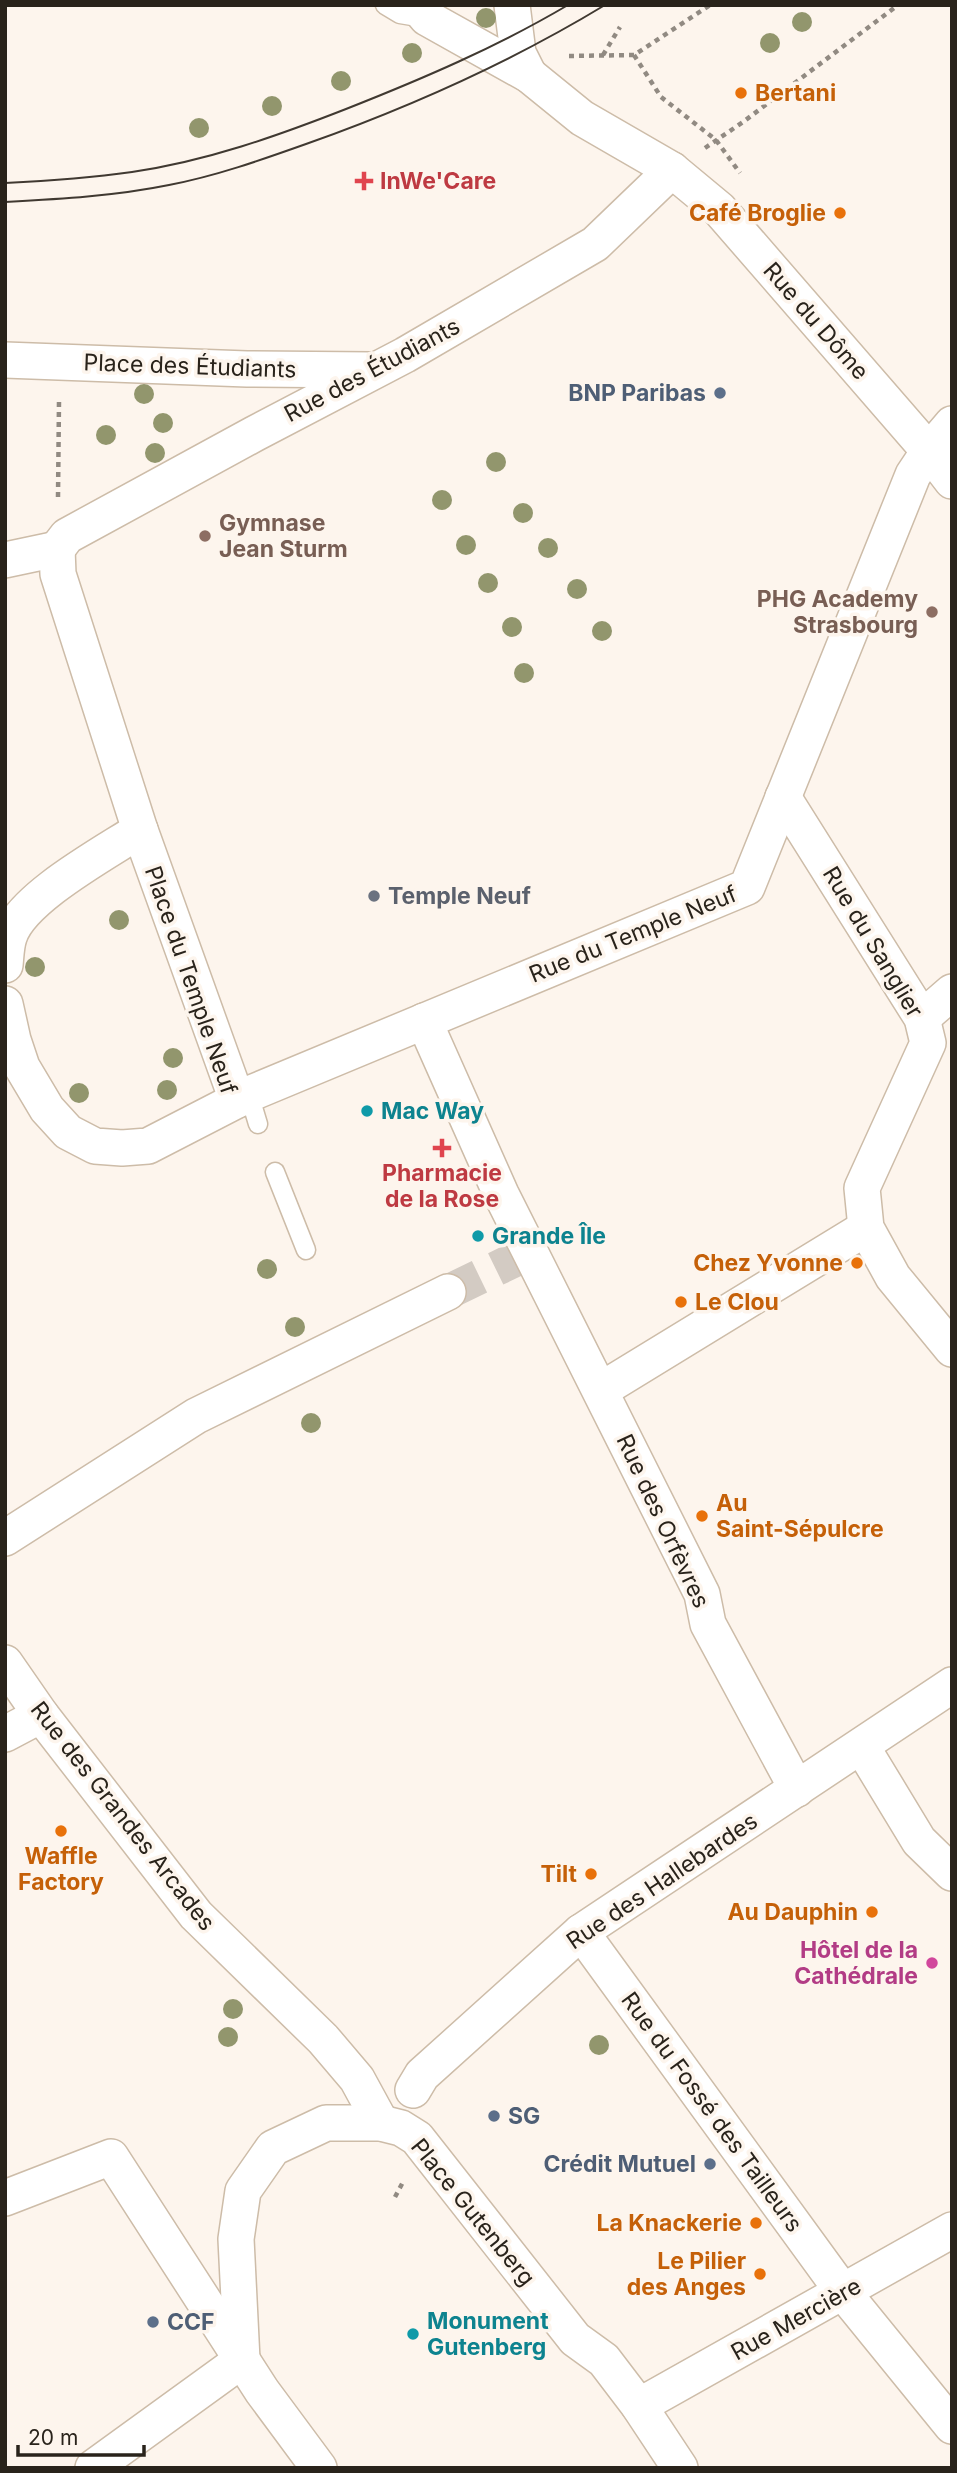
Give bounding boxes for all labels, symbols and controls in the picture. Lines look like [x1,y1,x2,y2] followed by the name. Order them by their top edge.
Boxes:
[755,79,836,107] place label: Bertani
[733,85,749,101] marker: Bertani
[380,167,496,195] place label: InWe'Care
[354,171,374,191] marker: InWe'Care
[689,199,826,227] place label: Café Broglie
[832,205,848,221] marker: Café Broglie
[757,257,875,385] street label: Rue du Dôme
[279,312,465,428] street label: Rue des Étudiants
[83,348,297,384] street label: Place des Étudiants
[568,379,706,407] place label: BNP Paribas
[712,385,728,401] marker: BNP Paribas
[219,509,348,563] place label: Gymnase Jean Sturm
[197,528,213,544] marker: Gymnase Jean Sturm
[757,585,918,639] place label: PHG Academy Strasbourg
[924,604,940,620] marker: PHG Academy Strasbourg
[817,861,929,1023] street label: Rue du Sanglier
[139,862,243,1098] street label: Place du Temple Neuf
[525,879,741,988] street label: Rue du Temple Neuf
[388,882,531,910] place label: Temple Neuf
[366,888,382,904] marker: Temple Neuf
[381,1097,484,1125] place label: Mac Way
[359,1103,375,1119] marker: Mac Way
[434,1140,450,1156] marker: Pharmacie de la Rose
[382,1159,502,1213] place label: Pharmacie de la Rose
[492,1222,606,1250] place label: Grande Île
[470,1228,486,1244] marker: Grande Île
[693,1249,843,1277] place label: Chez Yvonne
[849,1255,865,1271] marker: Chez Yvonne
[695,1288,779,1316] place label: Le Clou
[673,1294,689,1310] marker: Le Clou
[610,1430,716,1612] street label: Rue des Orfèvres
[716,1489,884,1543] place label: Au Saint-Sépulcre
[694,1508,710,1524] marker: Au Saint-Sépulcre
[25,1696,221,1936] street label: Rue des Grandes Arcades
[561,1807,763,1955] street label: Rue des Hallebardes
[53,1823,69,1839] marker: Waffle Factory
[18,1842,104,1896] place label: Waffle Factory
[540,1860,578,1888] place label: Tilt
[583,1866,599,1882] marker: Tilt
[727,1898,858,1926] place label: Au Dauphin
[864,1904,880,1920] marker: Au Dauphin
[794,1936,918,1990] place label: Hôtel de la Cathédrale
[924,1955,940,1971] marker: Hôtel de la Cathédrale
[616,1987,808,2237] street label: Rue du Fossé des Tailleurs
[508,2102,540,2130] place label: SG
[486,2108,502,2124] marker: SG
[405,2133,541,2291] street label: Place Gutenberg
[543,2150,696,2178] place label: Crédit Mutuel
[702,2156,718,2172] marker: Crédit Mutuel
[596,2209,742,2237] place label: La Knackerie
[748,2215,764,2231] marker: La Knackerie
[627,2247,746,2301] place label: Le Pilier des Anges
[752,2266,768,2282] marker: Le Pilier des Anges
[726,2272,866,2366] street label: Rue Mercière
[427,2307,549,2361] place label: Monument Gutenberg
[167,2308,215,2336] place label: CCF
[145,2314,161,2330] marker: CCF
[405,2326,421,2342] marker: Monument Gutenberg
[18,2414,144,2458] scale bar
[28,2425,78,2450] text: 20 m

